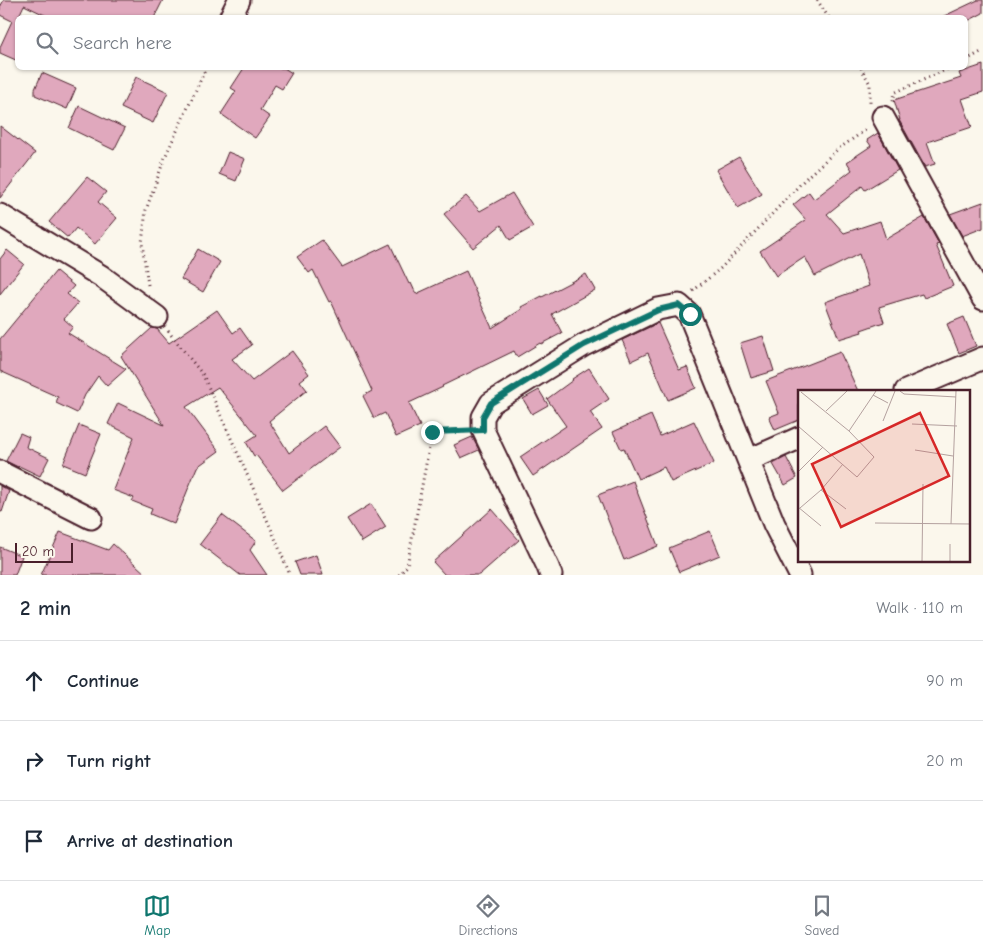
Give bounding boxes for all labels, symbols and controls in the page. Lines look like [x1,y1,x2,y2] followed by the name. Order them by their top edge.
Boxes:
[15,15,968,70] search box
[33,29,61,57] icon: search
[73,32,172,54] text: Search here
[679,303,702,326] route start
[798,390,970,562] inset map
[421,421,444,444] route end
[15,540,72,563] scale bar
[22,543,54,560] text: 20 m
[20,596,71,620] text: 2 min
[876,599,963,617] text: Walk · 110 m
[20,667,48,695] icon: ahead
[67,670,139,692] text: Continue
[926,672,963,690] text: 90 m
[20,747,48,775] icon: right
[67,750,151,772] text: Turn right
[926,752,963,770] text: 20 m
[20,827,48,855] icon: arrive
[67,830,233,852] text: Arrive at destination
[143,892,171,939] tab: Map
[458,892,518,939] tab: Directions
[805,892,840,939] tab: Saved

